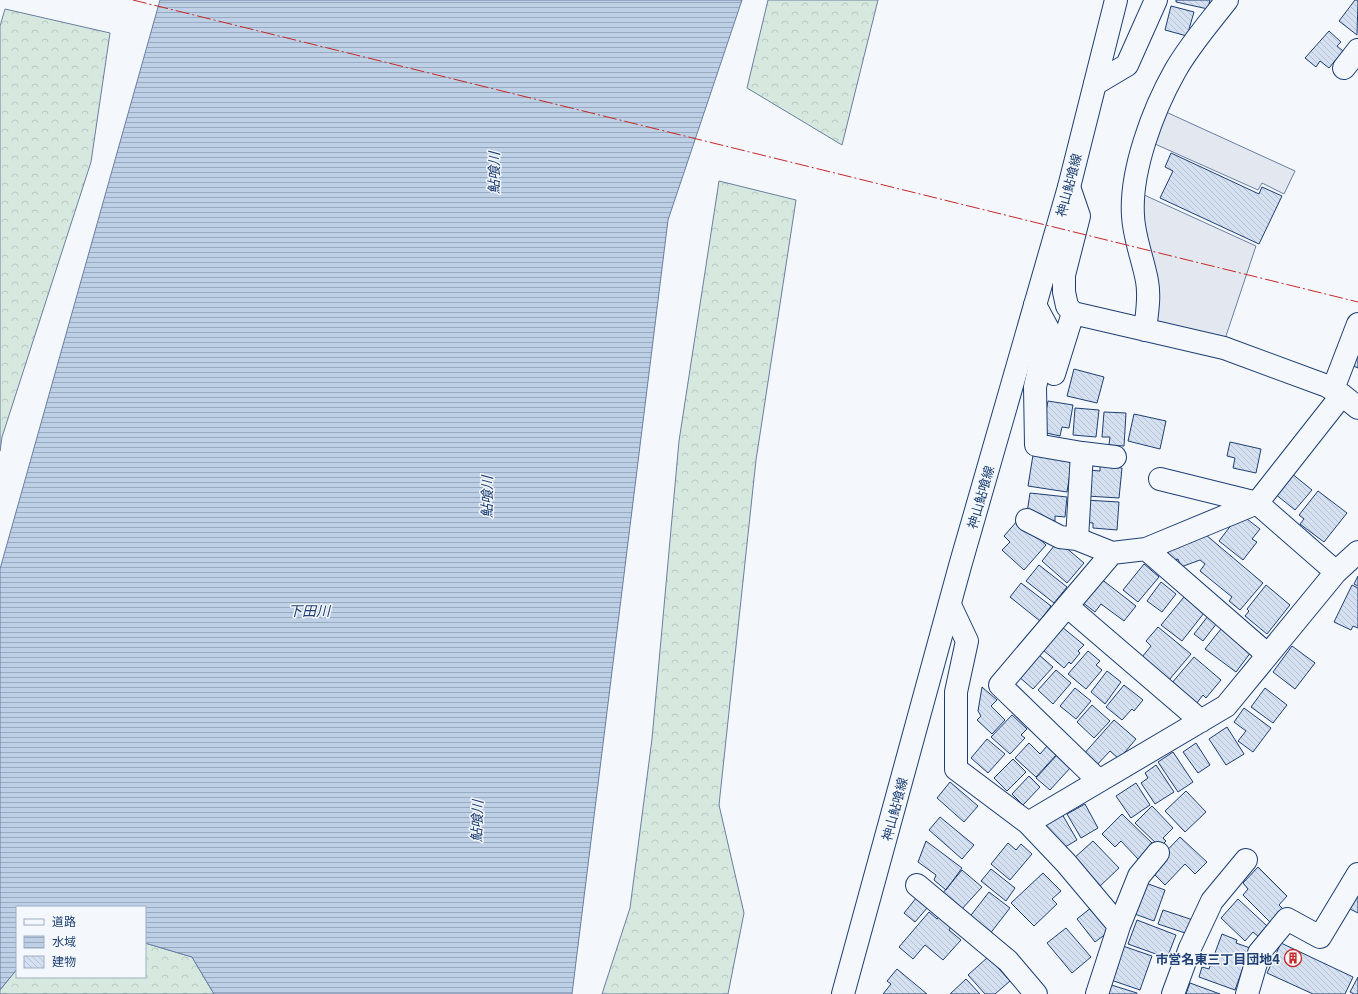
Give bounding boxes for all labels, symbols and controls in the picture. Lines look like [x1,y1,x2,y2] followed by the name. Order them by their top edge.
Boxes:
[483,150,503,194] water label: 鮎喰川
[1050,151,1086,219] street label: 神山鮎喰線
[962,463,998,531] street label: 神山鮎喰線
[476,474,496,518] water label: 鮎喰川
[288,600,332,620] water label: 下田川
[876,775,912,843] street label: 神山鮎喰線
[465,798,487,842] water label: 鮎喰川
[16,906,146,978] legend
[52,912,76,929] text: 道路
[52,932,76,949] text: 水域
[1283,948,1303,968] building icon: 市営名東三丁目団地4
[1155,949,1280,968] place label: 市営名東三丁目団地4
[52,952,76,969] text: 建物

